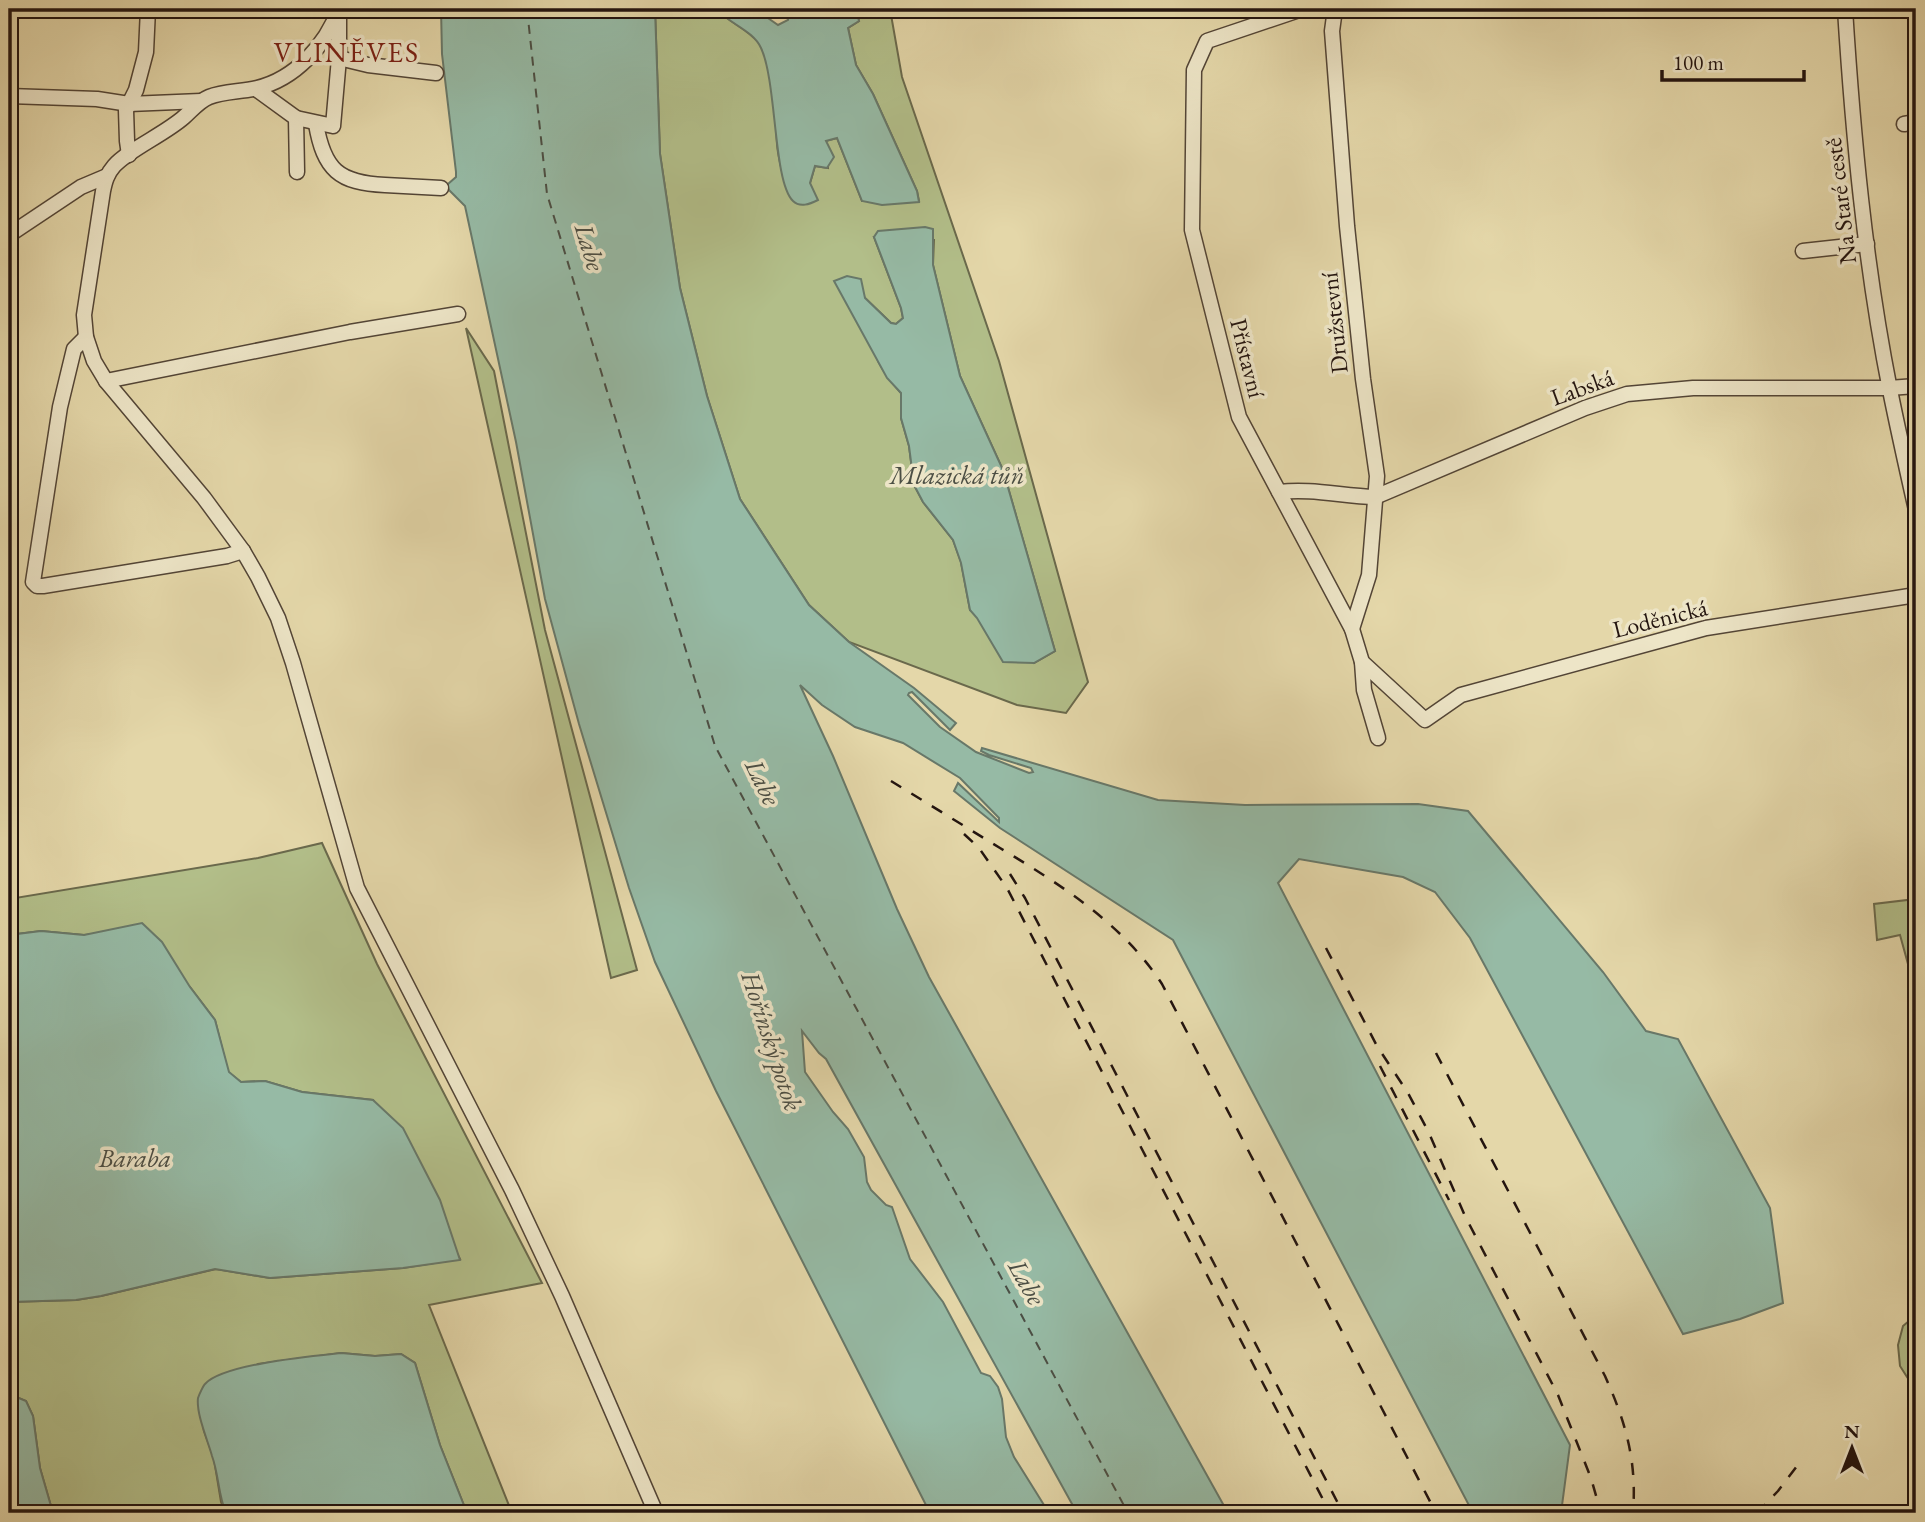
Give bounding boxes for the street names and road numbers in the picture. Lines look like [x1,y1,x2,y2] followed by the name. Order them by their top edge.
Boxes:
[1817,136,1863,266] street label: Na Staré cestě
[1313,271,1355,375] street label: Družstevní
[1223,315,1273,401] street label: Přístavní
[1546,361,1618,413] street label: Labská
[1609,591,1711,645] street label: Loděnická

